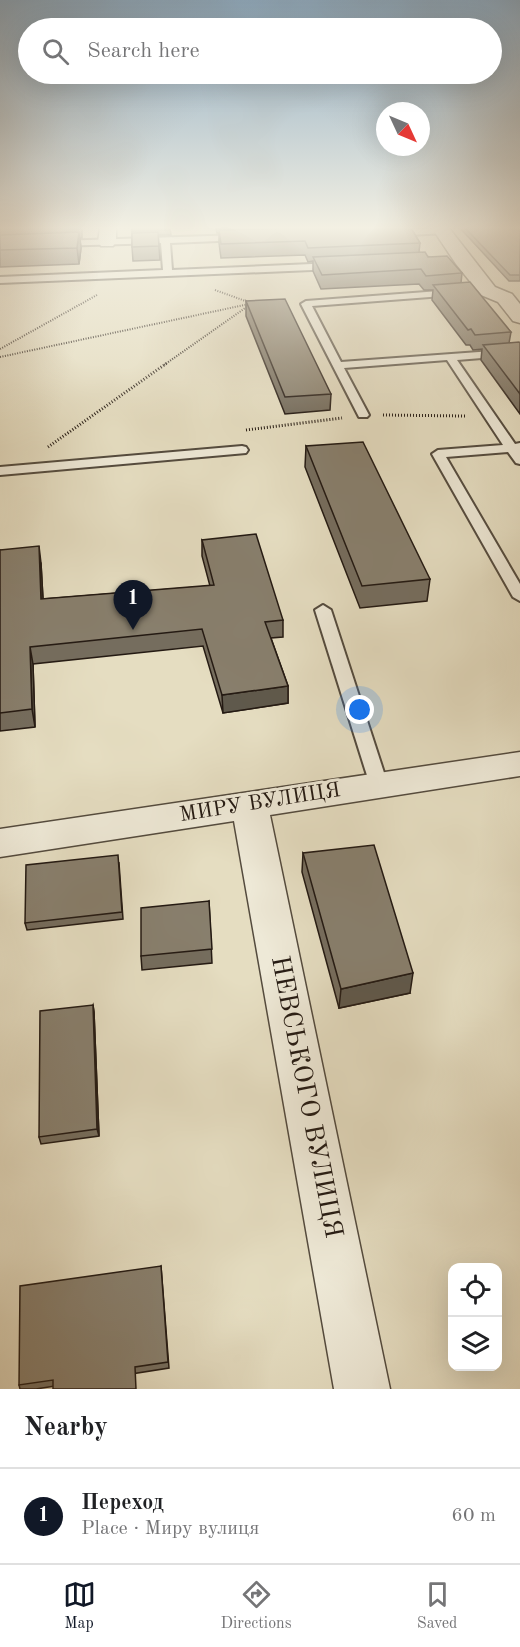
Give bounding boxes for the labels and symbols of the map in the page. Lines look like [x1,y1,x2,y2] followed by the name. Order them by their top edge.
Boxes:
[376,102,430,156] north arrow
[114,580,152,630] pin: 1
[345,695,374,724] your location
[178,780,342,826] street label: МИРУ ВУЛИЦЯ
[266,954,346,1240] street label: НЕВСЬКОГО ВУЛИЦЯ

